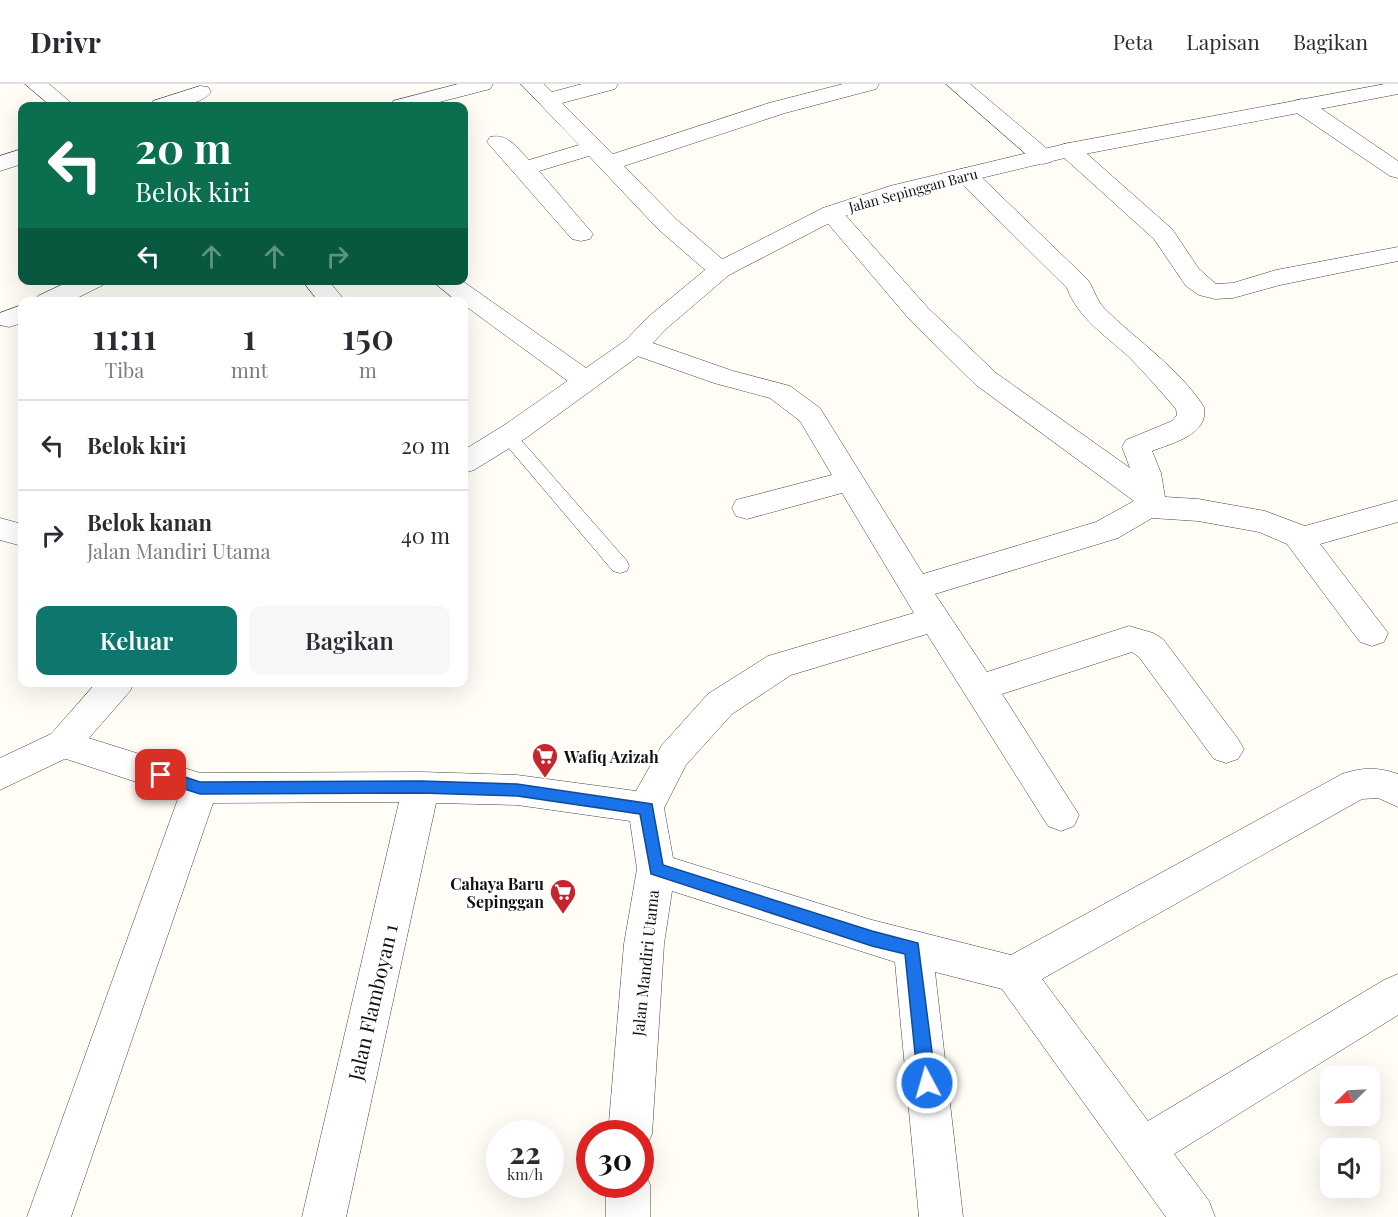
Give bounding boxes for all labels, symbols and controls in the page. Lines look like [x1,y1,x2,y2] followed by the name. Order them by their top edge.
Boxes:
[30,23,101,60] text: Drivr
[1113,27,1153,55] text: Peta
[1186,27,1260,55] text: Lapisan
[1293,27,1368,55] text: Bagikan
[135,119,232,175] text: 20 m
[36,126,114,204] icon: left
[845,164,980,217] street label: Jalan Sepinggan Baru
[135,173,251,209] text: Belok kiri
[132,240,165,273] icon: left
[195,240,228,273] icon: ahead
[258,240,291,273] icon: ahead
[321,240,354,273] icon: right
[92,311,157,359] text: 11:11
[243,311,256,359] text: 1
[342,311,394,359] text: 150
[105,356,144,383] text: Tiba
[231,356,268,383] text: mnt
[359,356,377,383] text: m
[36,429,69,462] icon: left
[87,430,186,460] text: Belok kiri
[401,430,450,460] text: 20 m
[87,507,212,537] text: Belok kanan
[36,519,69,552] icon: right
[401,520,450,550] text: 40 m
[87,537,270,564] text: Jalan Mandiri Utama
[36,606,237,675] button: Keluar
[249,606,450,675] button: Bagikan
[530,741,560,779] supermarket icon: Wafiq Azizah
[563,746,659,767] place label: Wafiq Azizah
[135,749,186,800] pin
[144,758,177,791] icon: arrive
[450,873,544,912] place label: Cahaya Baru Sepinggan
[548,877,578,915] supermarket icon: Cahaya Baru Sepinggan
[627,889,663,1038] street label: Jalan Mandiri Utama
[341,921,403,1084] street label: Jalan Flamboyan 1
[895,1051,959,1115] position arrow
[1320,1066,1380,1126] north arrow
[1320,1066,1380,1198] map controls
[576,1120,654,1198] speed limit sign: 30
[509,1132,541,1172] text: 22
[1320,1138,1380,1198] button: sound
[507,1164,543,1184] text: km/h

